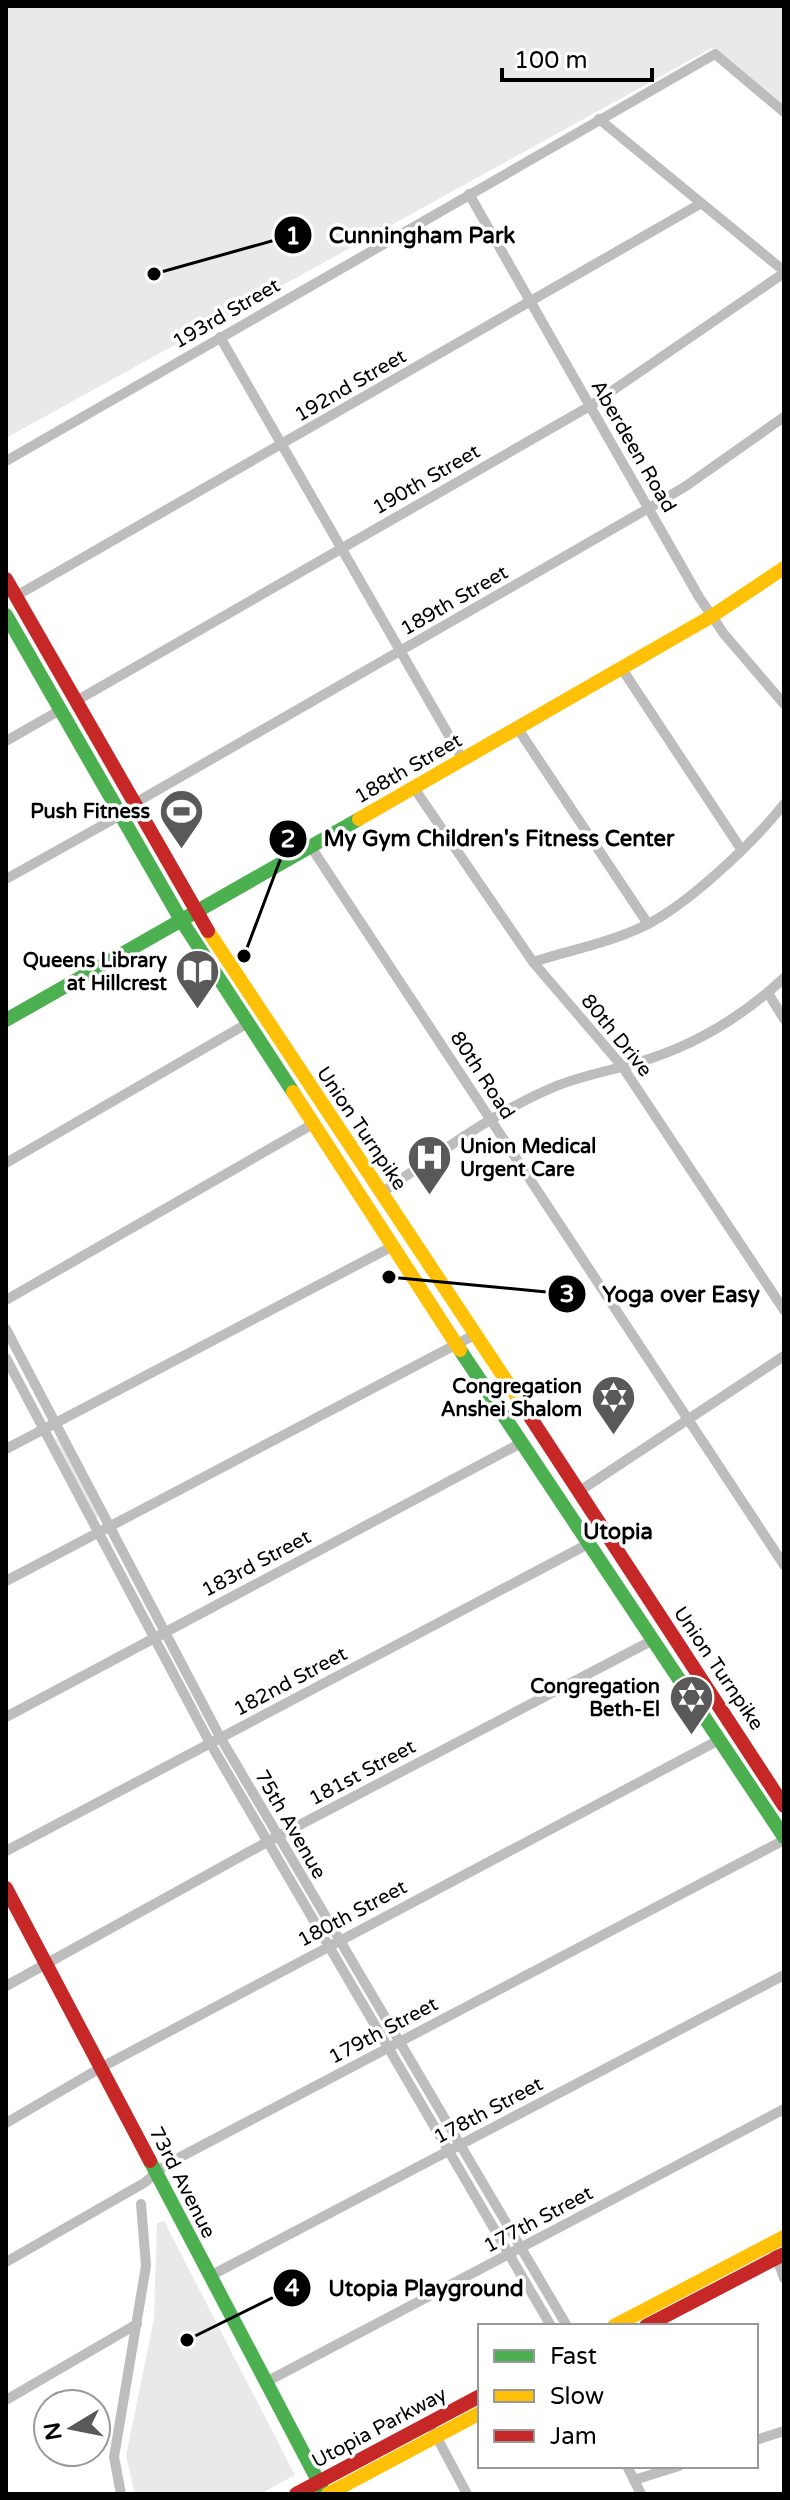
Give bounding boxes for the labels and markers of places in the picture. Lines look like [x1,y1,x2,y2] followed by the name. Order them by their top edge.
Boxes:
[273,212,531,258] callout: Cunningham Park
[157,787,205,850] sports icon: Push Fitness
[30,800,150,824] place label: Push Fitness
[268,816,691,862] callout: My Gym Children's Fitness Center
[174,947,222,1010] library icon: Queens Library at Hillcrest
[23,949,167,996] place label: Queens Library at Hillcrest
[405,1134,453,1197] hospital icon: Union Medical Urgent Care
[460,1135,596,1182] place label: Union Medical Urgent Care
[547,1271,776,1317] callout: Yoga over Easy
[589,1374,637,1437] synagogue icon: Congregation Anshei Shalom
[441,1375,582,1422] place label: Congregation Anshei Shalom
[667,1673,715,1736] synagogue icon: Congregation Beth-El
[530,1675,660,1722] place label: Congregation Beth-El
[272,2265,540,2311] callout: Utopia Playground

